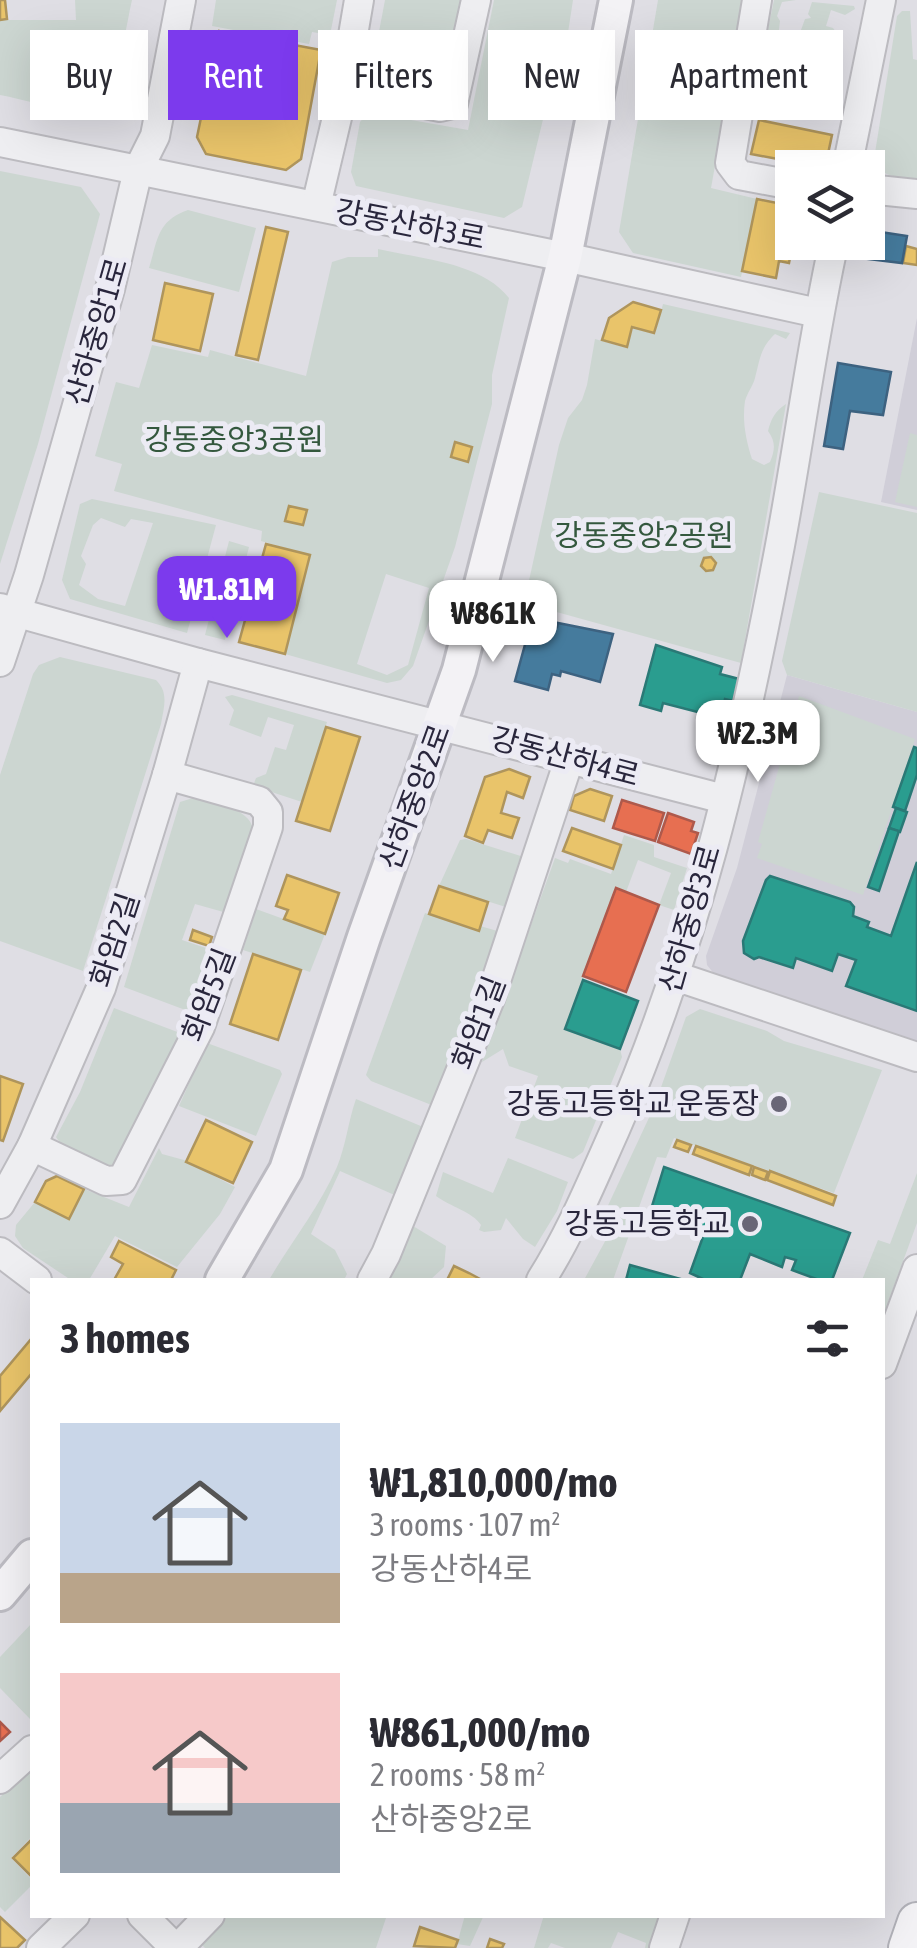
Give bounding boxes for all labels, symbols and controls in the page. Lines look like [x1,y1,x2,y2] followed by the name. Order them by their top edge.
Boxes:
[30,30,148,120] chip: Buy
[168,30,298,120] chip: Rent
[318,30,468,120] chip: Filters
[488,30,615,120] chip: New
[635,30,843,120] chip: Apartment
[775,150,885,260] map controls
[775,150,885,260] button: layers
[332,193,488,255] street label: 강동산하3로
[59,254,133,410] street label: 산하중앙1로
[144,422,324,456] park label: 강동중앙3공원
[554,518,734,552] park label: 강동중앙2공원
[146,556,308,641] pin: ₩1.81M
[179,570,275,607] text: ₩1.81M
[423,580,563,665] pin: ₩861K
[451,594,535,631] text: ₩861K
[688,700,828,785] pin: ₩2.3M
[718,714,798,751] text: ₩2.3M
[372,719,456,874] street label: 산하중앙2로
[487,720,643,792] street label: 강동산하4로
[652,841,726,997] street label: 산하중앙3로
[83,888,145,991] street label: 화암2길
[175,943,241,1046] street label: 화암5길
[445,971,511,1074] street label: 화암1길
[506,1086,759,1120] place label: 강동고등학교 운동장
[768,1093,790,1115] marker: 강동고등학교 운동장
[564,1206,730,1240] place label: 강동고등학교
[739,1213,761,1235] marker: 강동고등학교
[800,1311,855,1366] icon: filters
[60,1314,190,1362] text: 3 homes
[370,1458,618,1506] text: ₩1,810,000/mo
[140,1463,260,1583] icon: home
[370,1506,560,1543] text: 3 rooms · 107 m²
[370,1550,532,1587] text: 강동산하4로
[370,1708,591,1756] text: ₩861,000/mo
[140,1713,260,1833] icon: home
[370,1756,545,1793] text: 2 rooms · 58 m²
[370,1800,532,1837] text: 산하중앙2로

